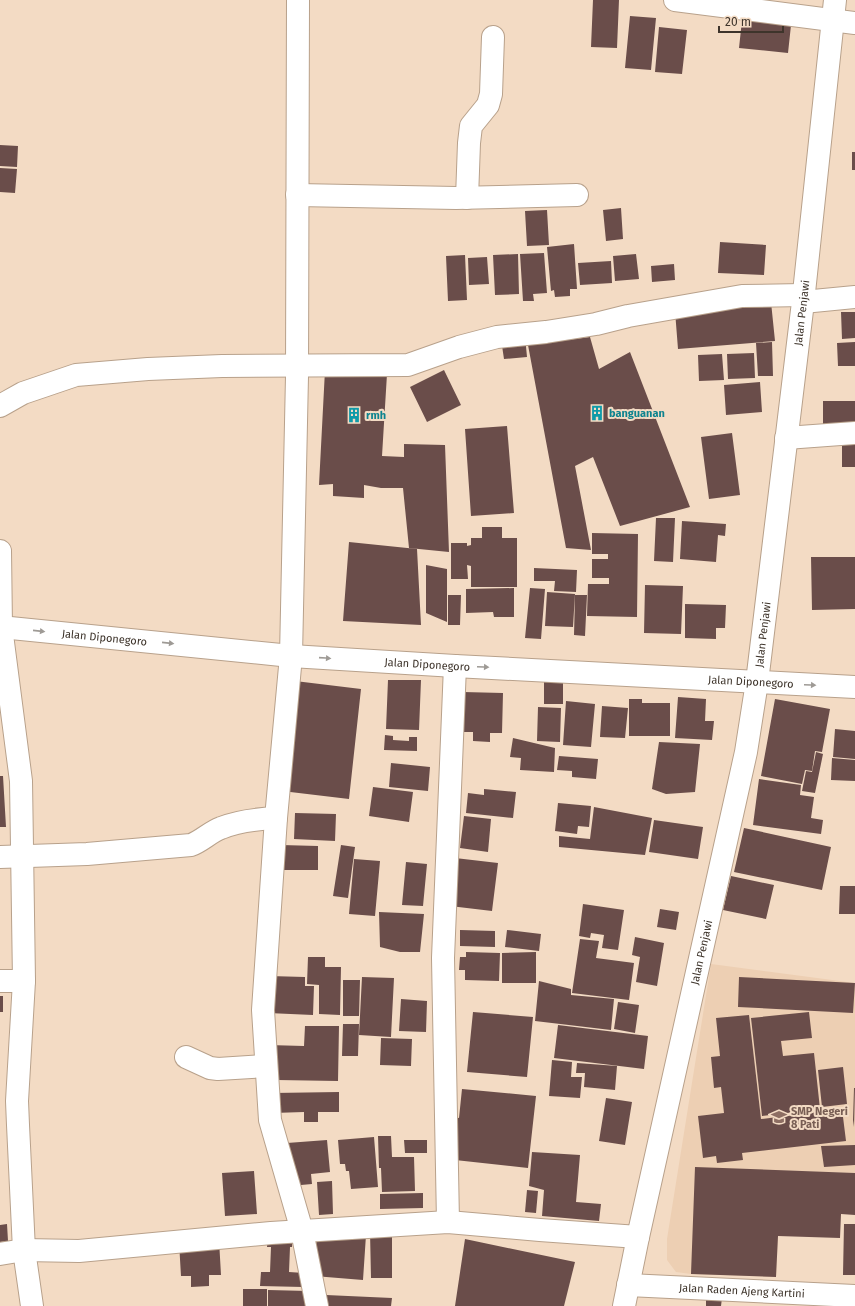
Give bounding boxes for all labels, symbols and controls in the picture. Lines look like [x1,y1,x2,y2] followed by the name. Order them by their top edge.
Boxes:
[719,8,783,34] scale bar
[725,15,751,29] text: 20 m
[792,279,812,347] street label: Jalan Penjawi
[588,404,606,422] building icon: banguanan
[345,406,363,424] building icon: rmh
[609,407,665,420] place label: banguanan
[366,409,386,422] place label: rmh
[753,601,774,668] street label: Jalan Penjawi
[33,627,45,634] one-way arrow
[61,627,148,649] street label: Jalan Diponegoro
[162,640,174,647] one-way arrow
[319,654,332,661] one-way arrow
[384,656,470,674] street label: Jalan Diponegoro
[477,664,489,671] one-way arrow
[708,673,794,691] street label: Jalan Diponegoro
[804,681,816,688] one-way arrow
[688,919,715,986] street label: Jalan Penjawi
[791,1105,848,1131] place label: SMP Negeri 8 Pati
[770,1108,788,1126] school or university icon: SMP Negeri 8 Pati
[679,1281,805,1301] street label: Jalan Raden Ajeng Kartini

